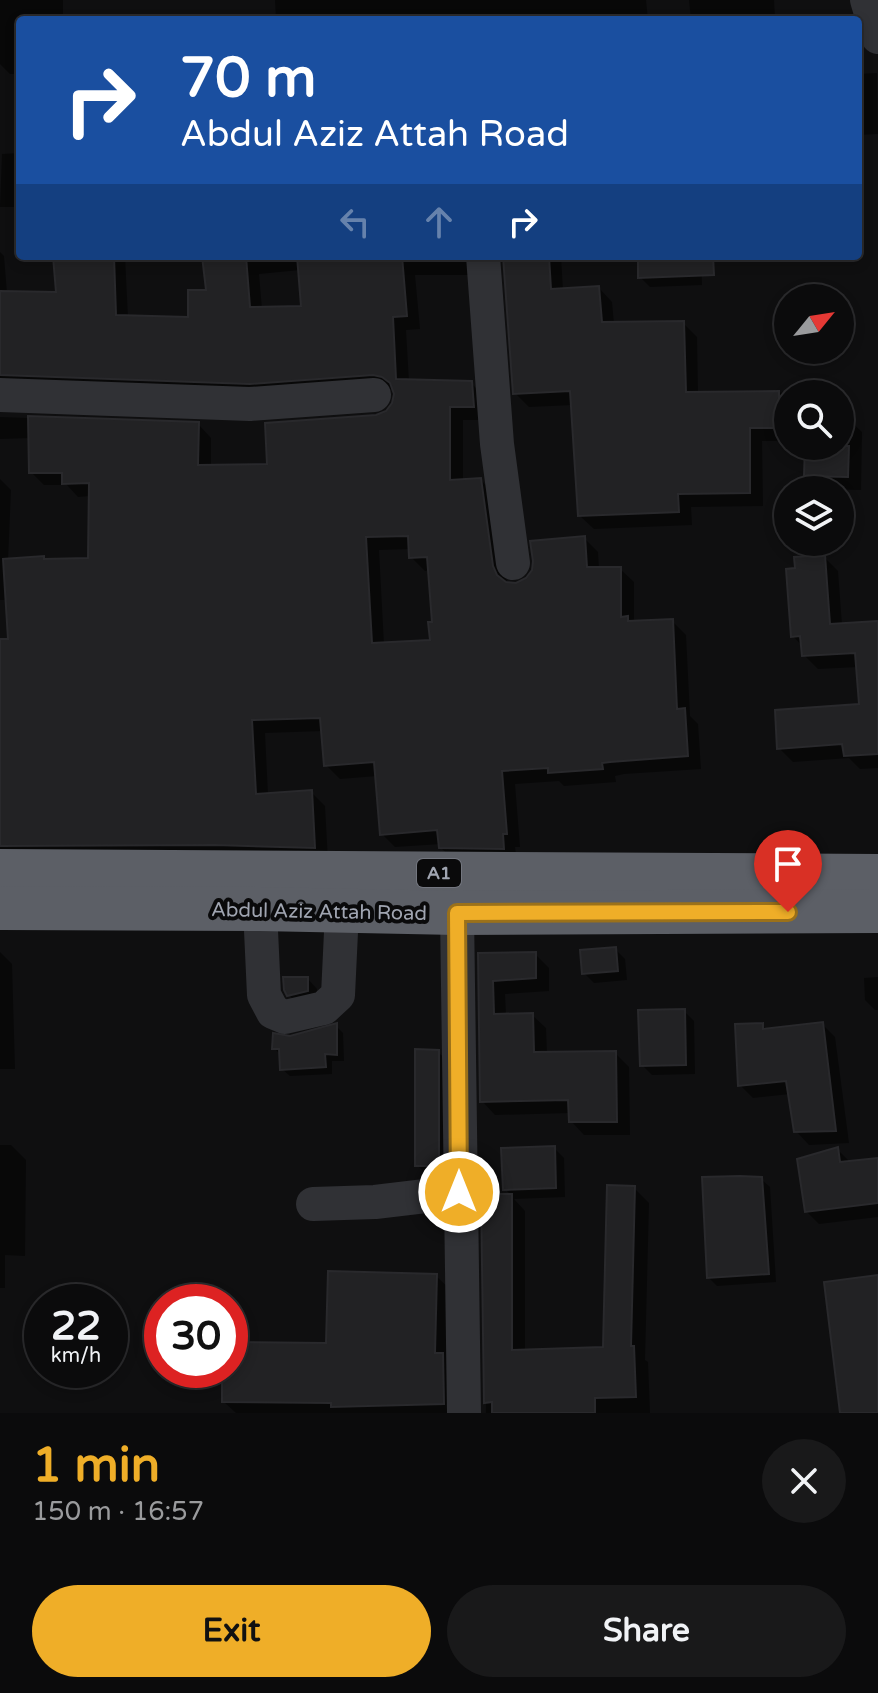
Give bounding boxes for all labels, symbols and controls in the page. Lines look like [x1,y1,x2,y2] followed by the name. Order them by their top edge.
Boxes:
[180,45,316,112] text: 70 m
[48,48,152,152] icon: right
[180,113,569,156] text: Abdul Aziz Attah Road
[333,200,377,244] icon: left
[417,200,461,244] icon: ahead
[501,200,545,244] icon: right
[774,284,854,364] north arrow
[774,284,854,556] map controls
[774,380,854,460] button: search
[774,476,854,556] button: layers
[754,830,822,912] pin
[766,842,810,886] icon: arrive
[417,859,461,887] road number: A1
[211,898,427,926] street label: Abdul Aziz Attah Road
[417,1150,501,1234] position arrow
[144,1284,248,1388] speed limit sign: 30
[51,1302,101,1350] text: 22
[51,1344,101,1368] text: km/h
[32,1437,160,1495] text: 1 min
[762,1439,846,1523] button: close
[32,1496,204,1527] text: 150 m · 16:57
[32,1585,431,1677] button: Exit
[447,1585,846,1677] button: Share

